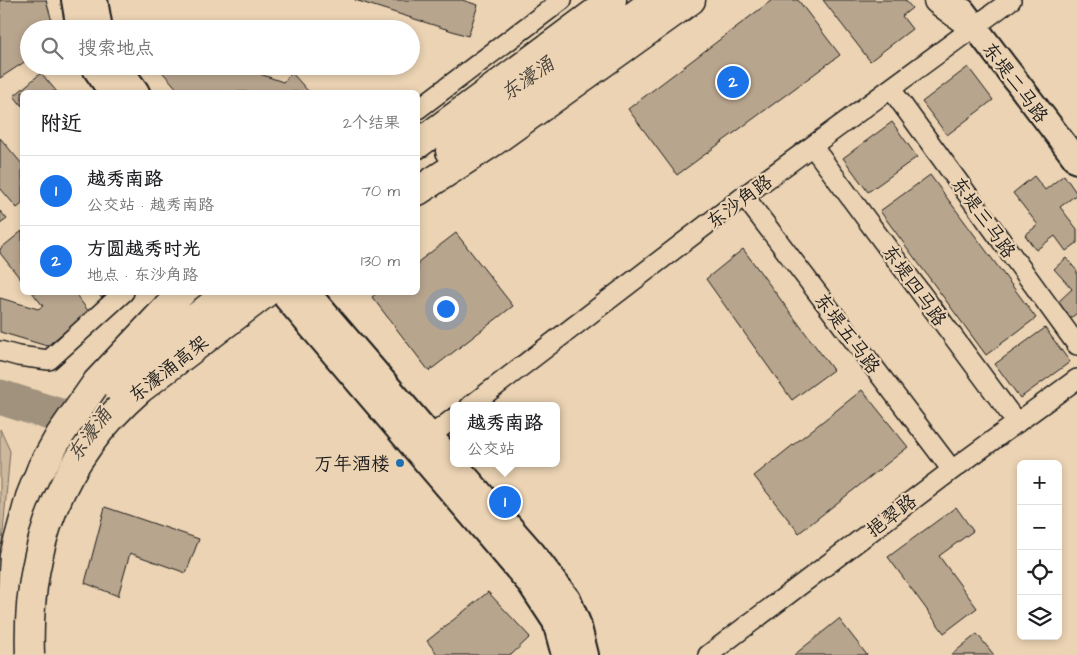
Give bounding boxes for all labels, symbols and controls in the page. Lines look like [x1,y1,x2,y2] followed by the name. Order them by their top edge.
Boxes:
[20,20,420,75] search box
[38,34,66,62] icon: search
[78,35,154,62] text: 搜索地点
[975,37,1054,129] street label: 东堤二马路
[495,50,561,107] water label: 东濠涌
[717,63,749,101] pin: 2
[40,109,82,138] text: 附近
[343,112,400,134] text: 2个结果
[87,166,163,193] text: 越秀南路
[701,169,778,236] street label: 东沙角路
[944,172,1022,264] street label: 东堤三马路
[55,180,57,202] text: 1
[361,180,400,202] text: 70 m
[87,194,214,216] text: 公交站 · 越秀南路
[87,236,201,263] text: 方圆越秀时光
[875,240,953,332] street label: 东堤四马路
[51,250,61,272] text: 2
[361,250,400,272] text: 130 m
[87,264,198,286] text: 地点 · 东沙角路
[807,288,886,380] street label: 东堤五马路
[433,296,459,322] your location
[123,329,215,409] street label: 东濠涌高架
[61,401,119,467] water label: 东濠涌
[450,402,560,467] popup
[467,410,543,437] text: 越秀南路
[467,438,515,460] text: 公交站
[314,451,390,478] place label: 万年酒楼
[394,457,406,469] marker: 万年酒楼
[1017,460,1062,640] map controls
[1017,460,1062,505] button: +
[489,483,521,521] pin: 1
[861,488,923,544] street label: 挹翠路
[1017,505,1062,550] button: −
[1017,550,1062,595] button: locate
[1017,595,1062,640] button: layers

